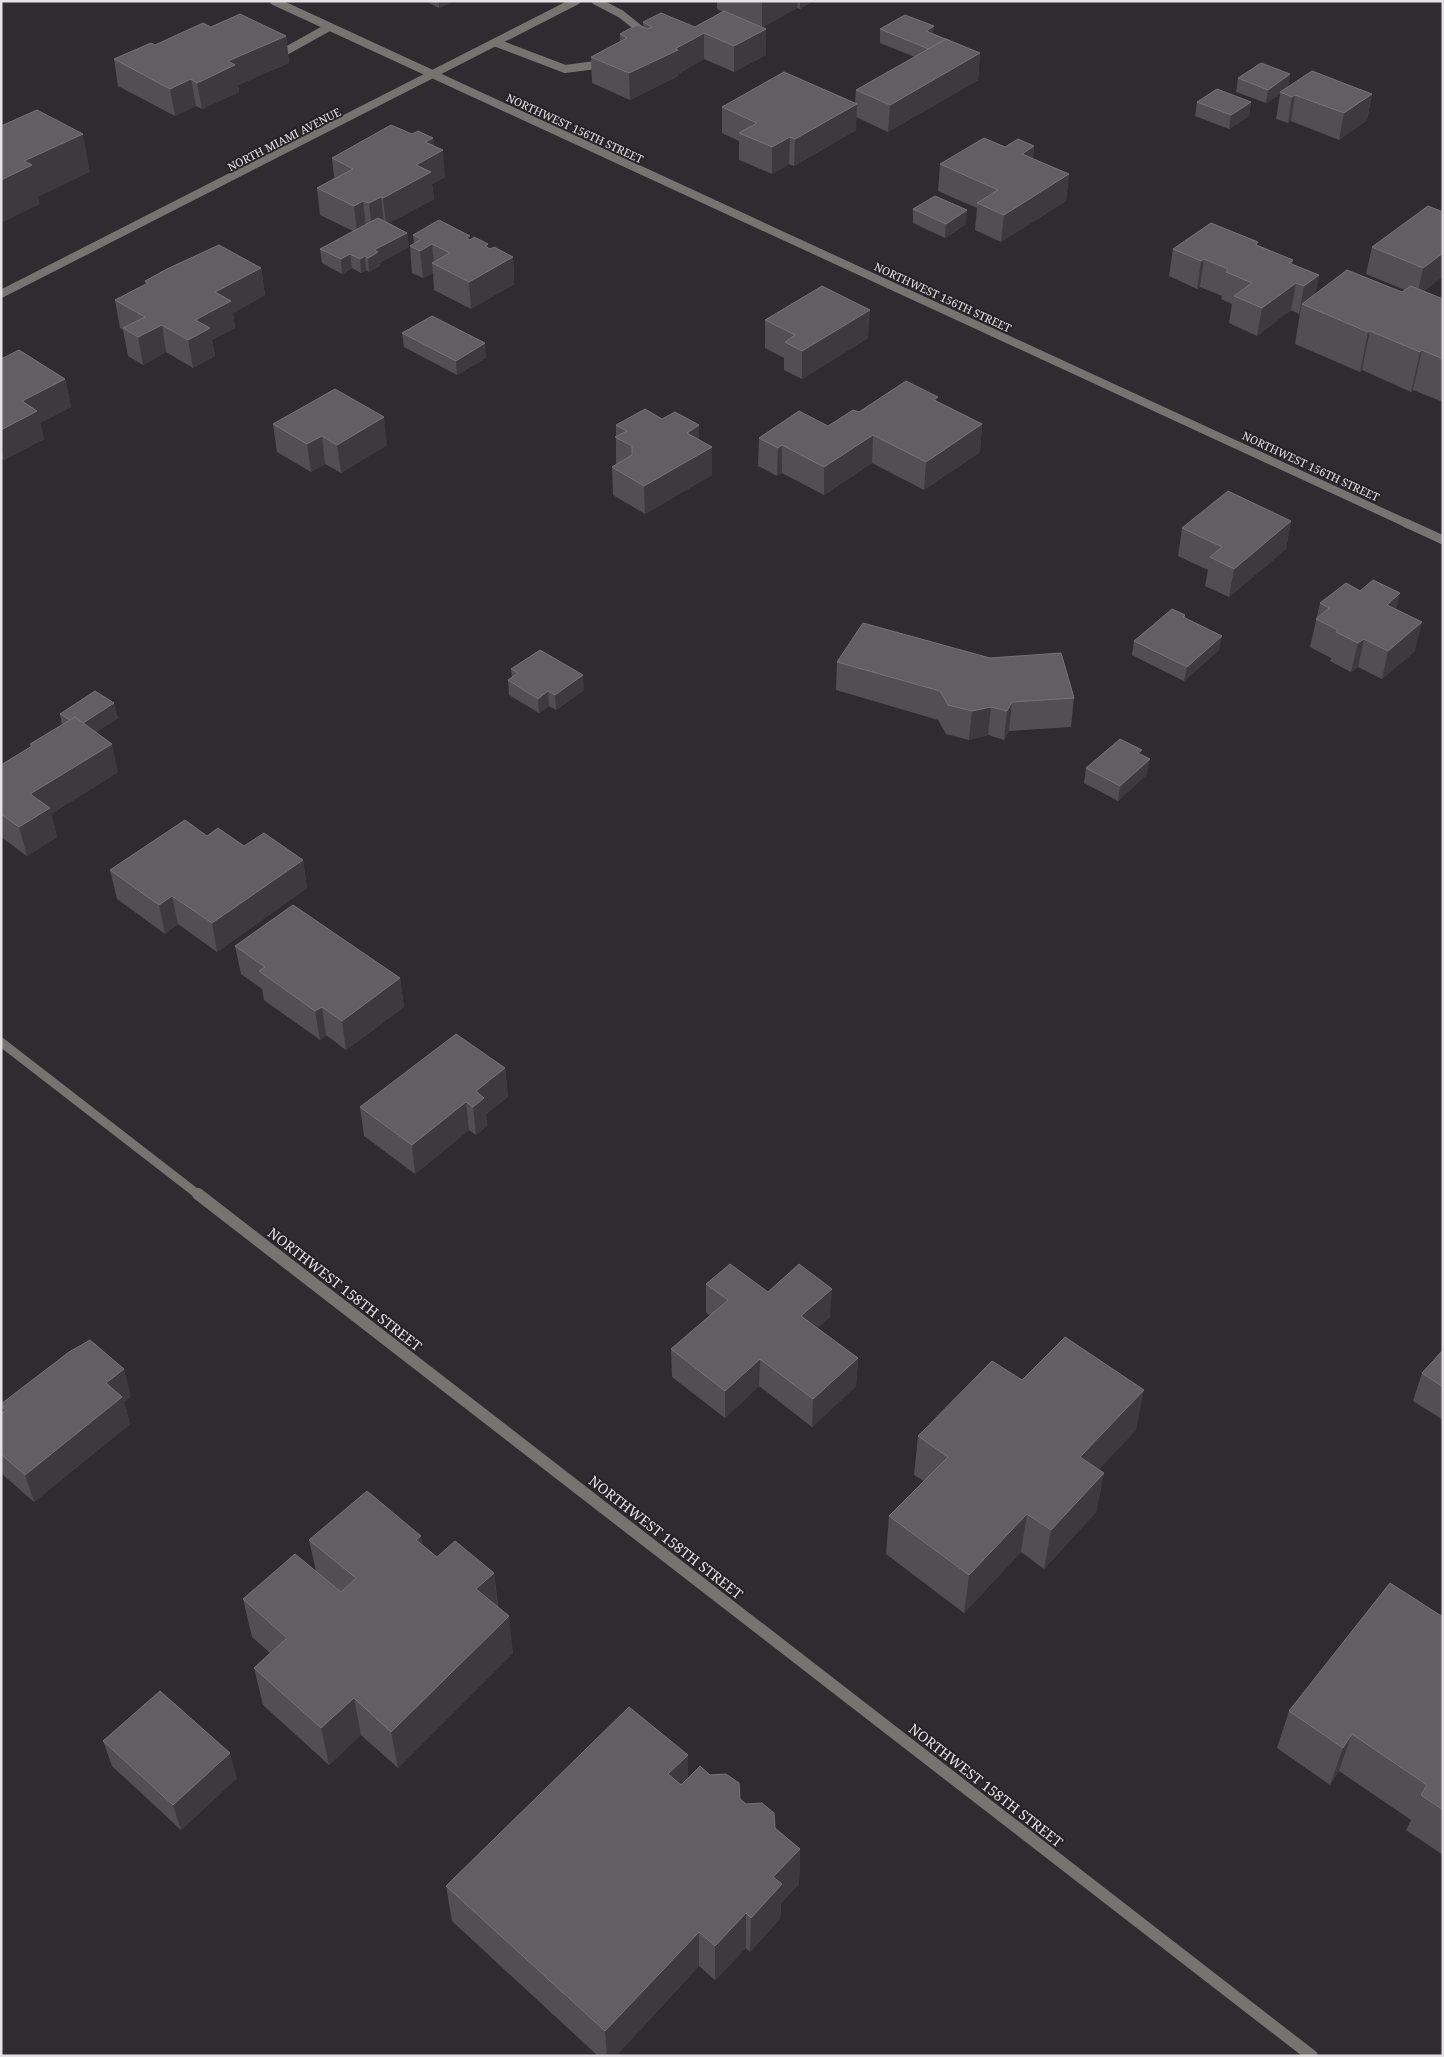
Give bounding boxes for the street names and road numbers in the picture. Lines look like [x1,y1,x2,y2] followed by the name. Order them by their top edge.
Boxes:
[504,90,646,167] street label: NORTHWEST 156TH STREET
[225,104,343,174] street label: NORTH MIAMI AVENUE
[872,259,1014,336] street label: NORTHWEST 156TH STREET
[1240,428,1382,505] street label: NORTHWEST 156TH STREET
[264,1223,426,1355] street label: NORTHWEST 158TH STREET
[585,1471,747,1603] street label: NORTHWEST 158TH STREET
[905,1719,1067,1851] street label: NORTHWEST 158TH STREET

